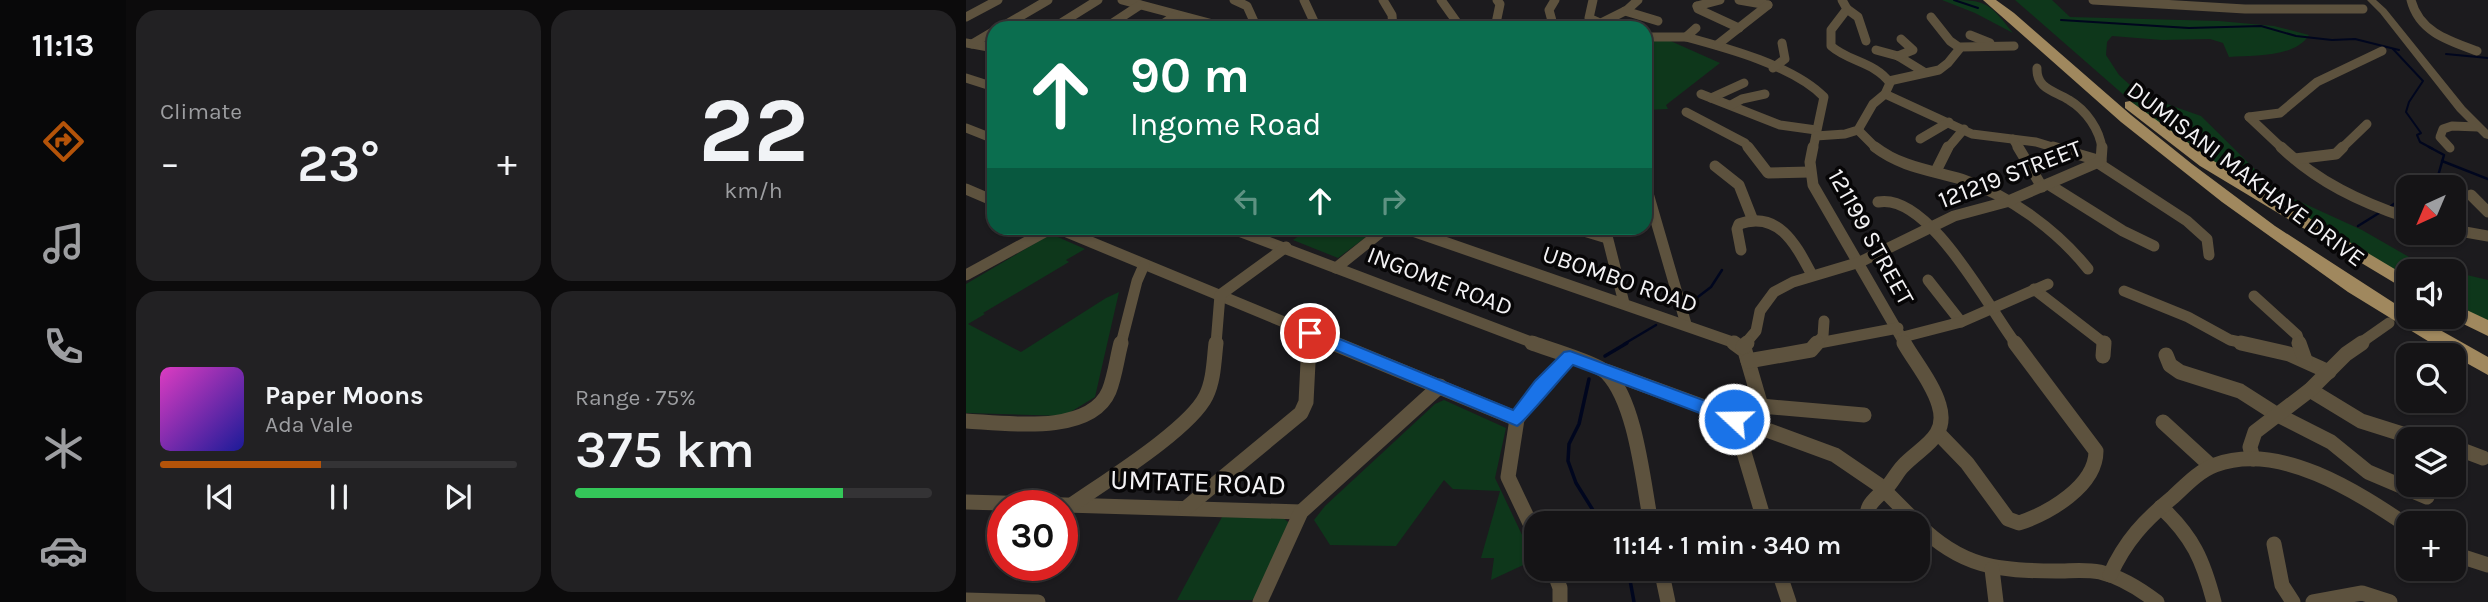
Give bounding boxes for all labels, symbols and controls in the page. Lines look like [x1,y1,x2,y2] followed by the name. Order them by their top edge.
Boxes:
[32,27,94,64] text: 11:13
[1130,47,1250,104] text: 90 m
[1015,49,1106,140] icon: ahead
[2122,75,2370,273] street label: DUMISANI MAKHAYE DRIVE
[698,78,809,184] text: 22
[160,98,242,125] text: Climate
[1130,106,1321,143] text: Ingome Road
[39,117,88,166] icon: directions
[297,133,380,194] text: 23°
[1934,134,2086,214] street label: 121219 STREET
[160,141,180,186] text: −
[497,141,517,186] text: +
[1822,164,1920,310] street label: 121199 STREET
[2396,175,2466,245] north arrow
[2396,175,2466,581] map controls
[724,177,783,204] text: km/h
[1228,182,1266,220] icon: left
[1301,182,1339,220] icon: ahead
[1374,182,1412,220] icon: right
[39,219,88,268] icon: music
[1539,239,1701,319] street label: UBOMBO ROAD
[1363,240,1517,322] street label: INGOME ROAD
[2396,259,2466,329] button: sound
[1280,303,1340,363] pin
[1291,314,1329,352] icon: arrive
[39,322,88,371] icon: phone
[2396,343,2466,413] button: search
[265,380,424,411] text: Paper Moons
[1697,382,1771,456] position arrow
[575,384,696,411] text: Range · 75%
[265,411,353,438] text: Ada Vale
[575,419,755,480] text: 375 km
[39,424,88,473] icon: climate
[2396,427,2466,497] button: layers
[1109,462,1287,502] street label: UMTATE ROAD
[201,478,239,516] icon: previous
[320,478,358,516] icon: pause
[439,478,477,516] icon: next
[987,490,1078,581] speed limit sign: 30
[2396,511,2466,581] button: +
[39,526,88,575] icon: car
[1613,530,1841,561] text: 11:14 · 1 min · 340 m

